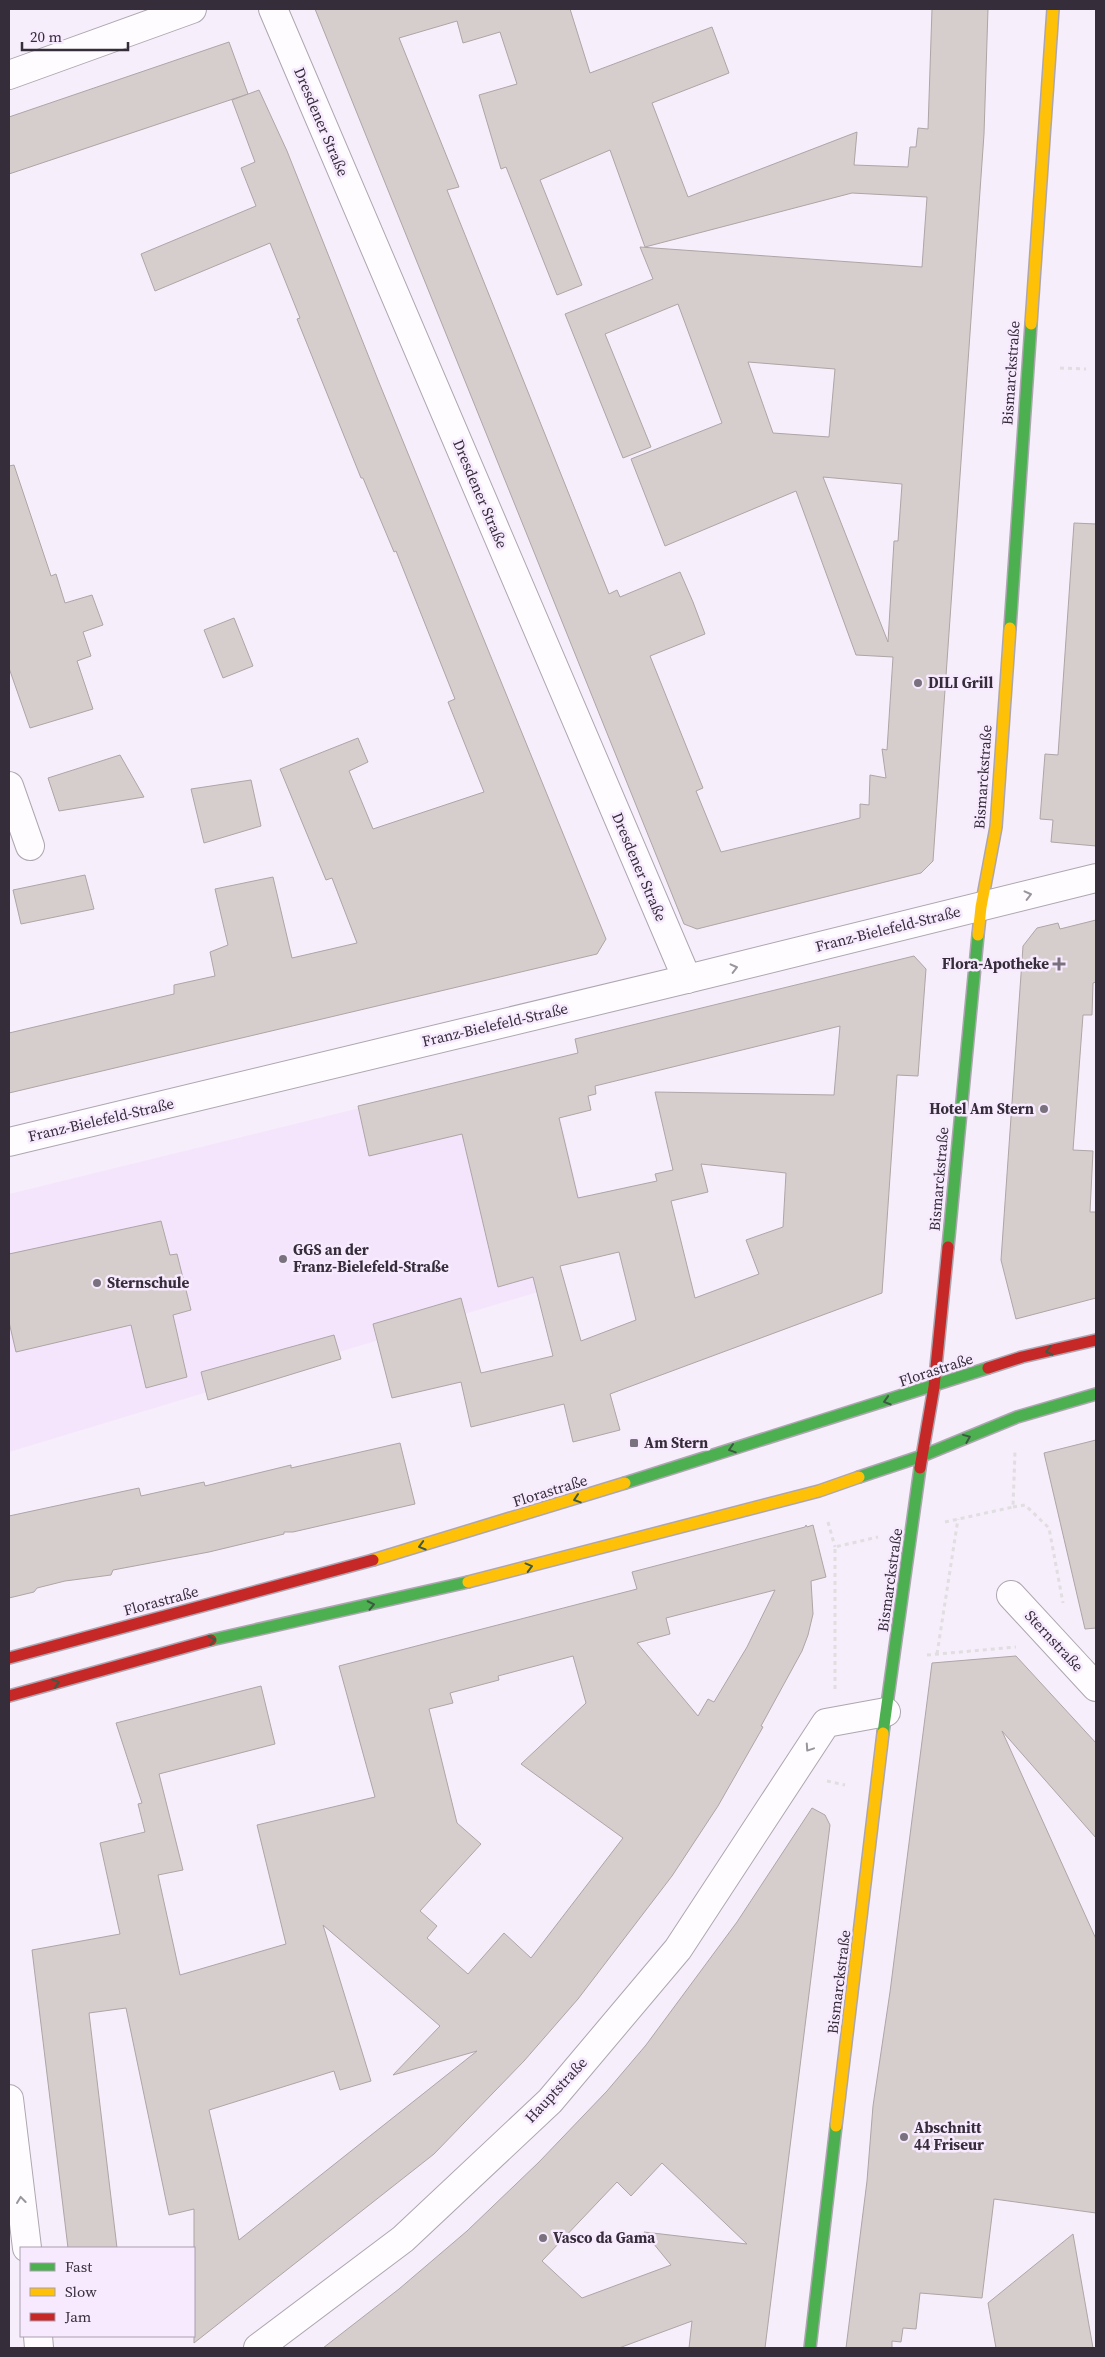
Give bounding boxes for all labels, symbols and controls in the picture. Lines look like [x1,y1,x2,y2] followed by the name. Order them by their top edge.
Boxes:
[22,20,129,52] scale bar
[30,26,62,47] text: 20 m
[289,64,354,180] street label: Dresdener Straße
[996,320,1025,426] street label: Bismarckstraße
[448,436,513,552] street label: Dresdener Straße
[928,672,993,693] place label: DILI Grill
[912,677,924,689] marker: DILI Grill
[968,724,997,830] street label: Bismarckstraße
[607,809,672,925] street label: Dresdener Straße
[1023,890,1032,901] one-way arrow
[813,900,963,957] street label: Franz-Bielefeld-Straße
[942,953,1049,974] place label: Flora-Apotheke
[1053,958,1065,970] marker: Flora-Apotheke
[730,963,739,974] one-way arrow
[420,997,570,1052] street label: Franz-Bielefeld-Straße
[26,1092,176,1147] street label: Franz-Bielefeld-Straße
[929,1098,1034,1119] place label: Hotel Am Stern
[1038,1103,1050,1115] marker: Hotel Am Stern
[923,1126,954,1232] street label: Bismarckstraße
[293,1239,449,1277] place label: GGS an der Franz-Bielefeld-Straße
[277,1253,289,1265] marker: GGS an der Franz-Bielefeld-Straße
[107,1272,190,1293] place label: Sternschule
[91,1277,103,1289] marker: Sternschule
[1044,1345,1053,1356] one-way arrow
[896,1348,976,1391] street label: Florastraße
[884,1396,892,1406] one-way arrow
[644,1432,708,1453] place label: Am Stern
[962,1434,971,1444] one-way arrow
[628,1437,640,1449] marker: Am Stern
[728,1443,737,1453] one-way arrow
[510,1469,590,1512] street label: Florastraße
[574,1493,582,1503] one-way arrow
[872,1526,907,1633] street label: Bismarckstraße
[418,1540,426,1550] one-way arrow
[524,1562,533,1573] one-way arrow
[121,1580,201,1621] street label: Florastraße
[367,1600,375,1611] one-way arrow
[1020,1605,1089,1676] street label: Sternstraße
[208,1635,217,1646] one-way arrow
[51,1678,59,1688] one-way arrow
[806,1743,815,1752] one-way arrow
[822,1928,855,2035] street label: Bismarckstraße
[520,2052,592,2127] street label: Hauptstraße
[914,2117,984,2155] place label: Abschnitt 44 Friseur
[898,2131,910,2143] marker: Abschnitt 44 Friseur
[16,2196,27,2204] one-way arrow
[553,2227,656,2248] place label: Vasco da Gama
[537,2232,549,2244] marker: Vasco da Gama
[20,2247,195,2337] legend
[65,2256,92,2277] text: Fast
[65,2281,97,2302] text: Slow
[64,2306,92,2327] text: Jam

